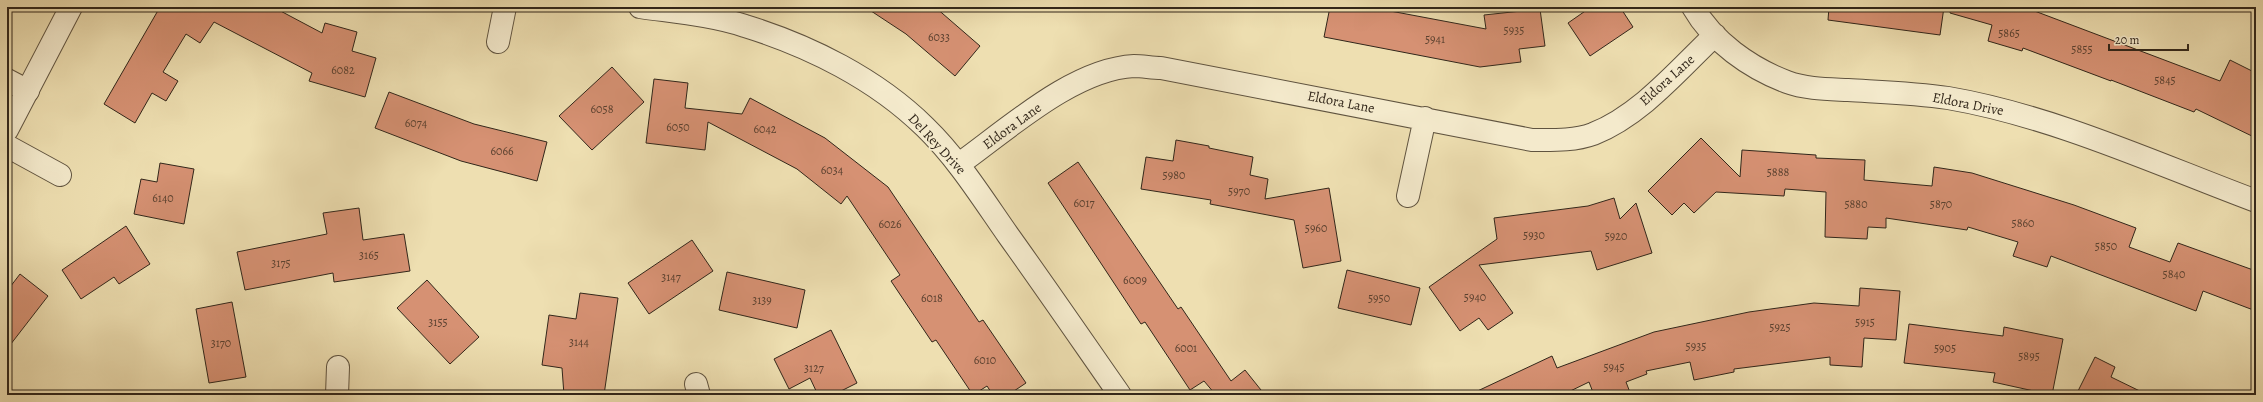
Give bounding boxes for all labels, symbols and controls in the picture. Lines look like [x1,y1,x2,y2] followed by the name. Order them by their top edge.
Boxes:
[1504,22,1524,38] house number: 5935
[1998,25,2020,41] house number: 5865
[2109,26,2188,52] scale bar
[928,29,950,45] house number: 6033
[1425,31,1445,47] house number: 5941
[2115,32,2139,48] text: 20 m
[2071,41,2093,57] house number: 5855
[1635,50,1699,110] street label: Eldora Lane
[331,62,355,78] house number: 6082
[2154,72,2176,88] house number: 5845
[1306,86,1376,118] street label: Eldora Lane
[1931,88,2005,120] street label: Eldora Drive
[979,98,1045,154] street label: Eldora Lane
[591,101,614,117] house number: 6058
[904,109,970,179] street label: Del Rey Drive
[405,115,428,131] house number: 6074
[666,119,690,135] house number: 6050
[753,121,777,137] house number: 6042
[490,143,514,159] house number: 6066
[821,162,844,178] house number: 6034
[1767,164,1789,180] house number: 5888
[1163,167,1185,183] house number: 5980
[1228,183,1250,199] house number: 5970
[152,190,174,206] house number: 6140
[1073,195,1095,211] house number: 6017
[1844,196,1868,212] house number: 5880
[1930,196,1952,212] house number: 5870
[2012,215,2034,231] house number: 5860
[878,216,902,232] house number: 6026
[1305,220,1327,236] house number: 5960
[1523,227,1545,243] house number: 5930
[1605,228,1627,244] house number: 5920
[2095,238,2117,254] house number: 5850
[359,247,379,263] house number: 3165
[271,255,291,271] house number: 3175
[2163,266,2185,282] house number: 5840
[661,269,682,285] house number: 3147
[1123,272,1147,288] house number: 6009
[1464,289,1486,305] house number: 5940
[921,290,943,306] house number: 6018
[1368,290,1390,306] house number: 5950
[752,292,772,308] house number: 3139
[428,314,448,330] house number: 3155
[1855,314,1875,330] house number: 5915
[1769,319,1791,335] house number: 5925
[569,334,590,350] house number: 3144
[211,335,231,351] house number: 3170
[1686,338,1706,354] house number: 5935
[1175,340,1197,356] house number: 6001
[1934,340,1956,356] house number: 5905
[2018,348,2040,364] house number: 5895
[974,352,996,368] house number: 6010
[1603,359,1625,375] house number: 5945
[804,360,825,376] house number: 3127

